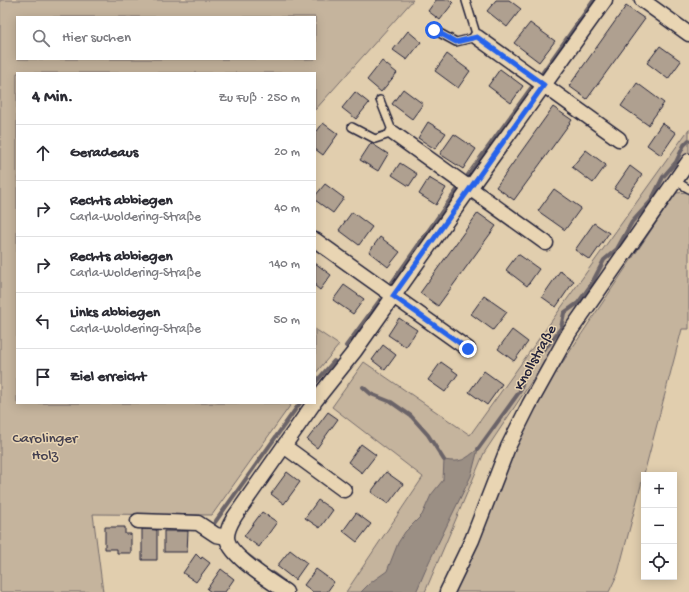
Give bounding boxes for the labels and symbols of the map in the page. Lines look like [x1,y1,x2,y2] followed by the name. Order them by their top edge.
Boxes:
[425,21,443,39] route start
[511,322,561,394] street label: Knollstraße
[459,340,477,358] route end
[13,430,79,465] park label: Carolinger Holz

